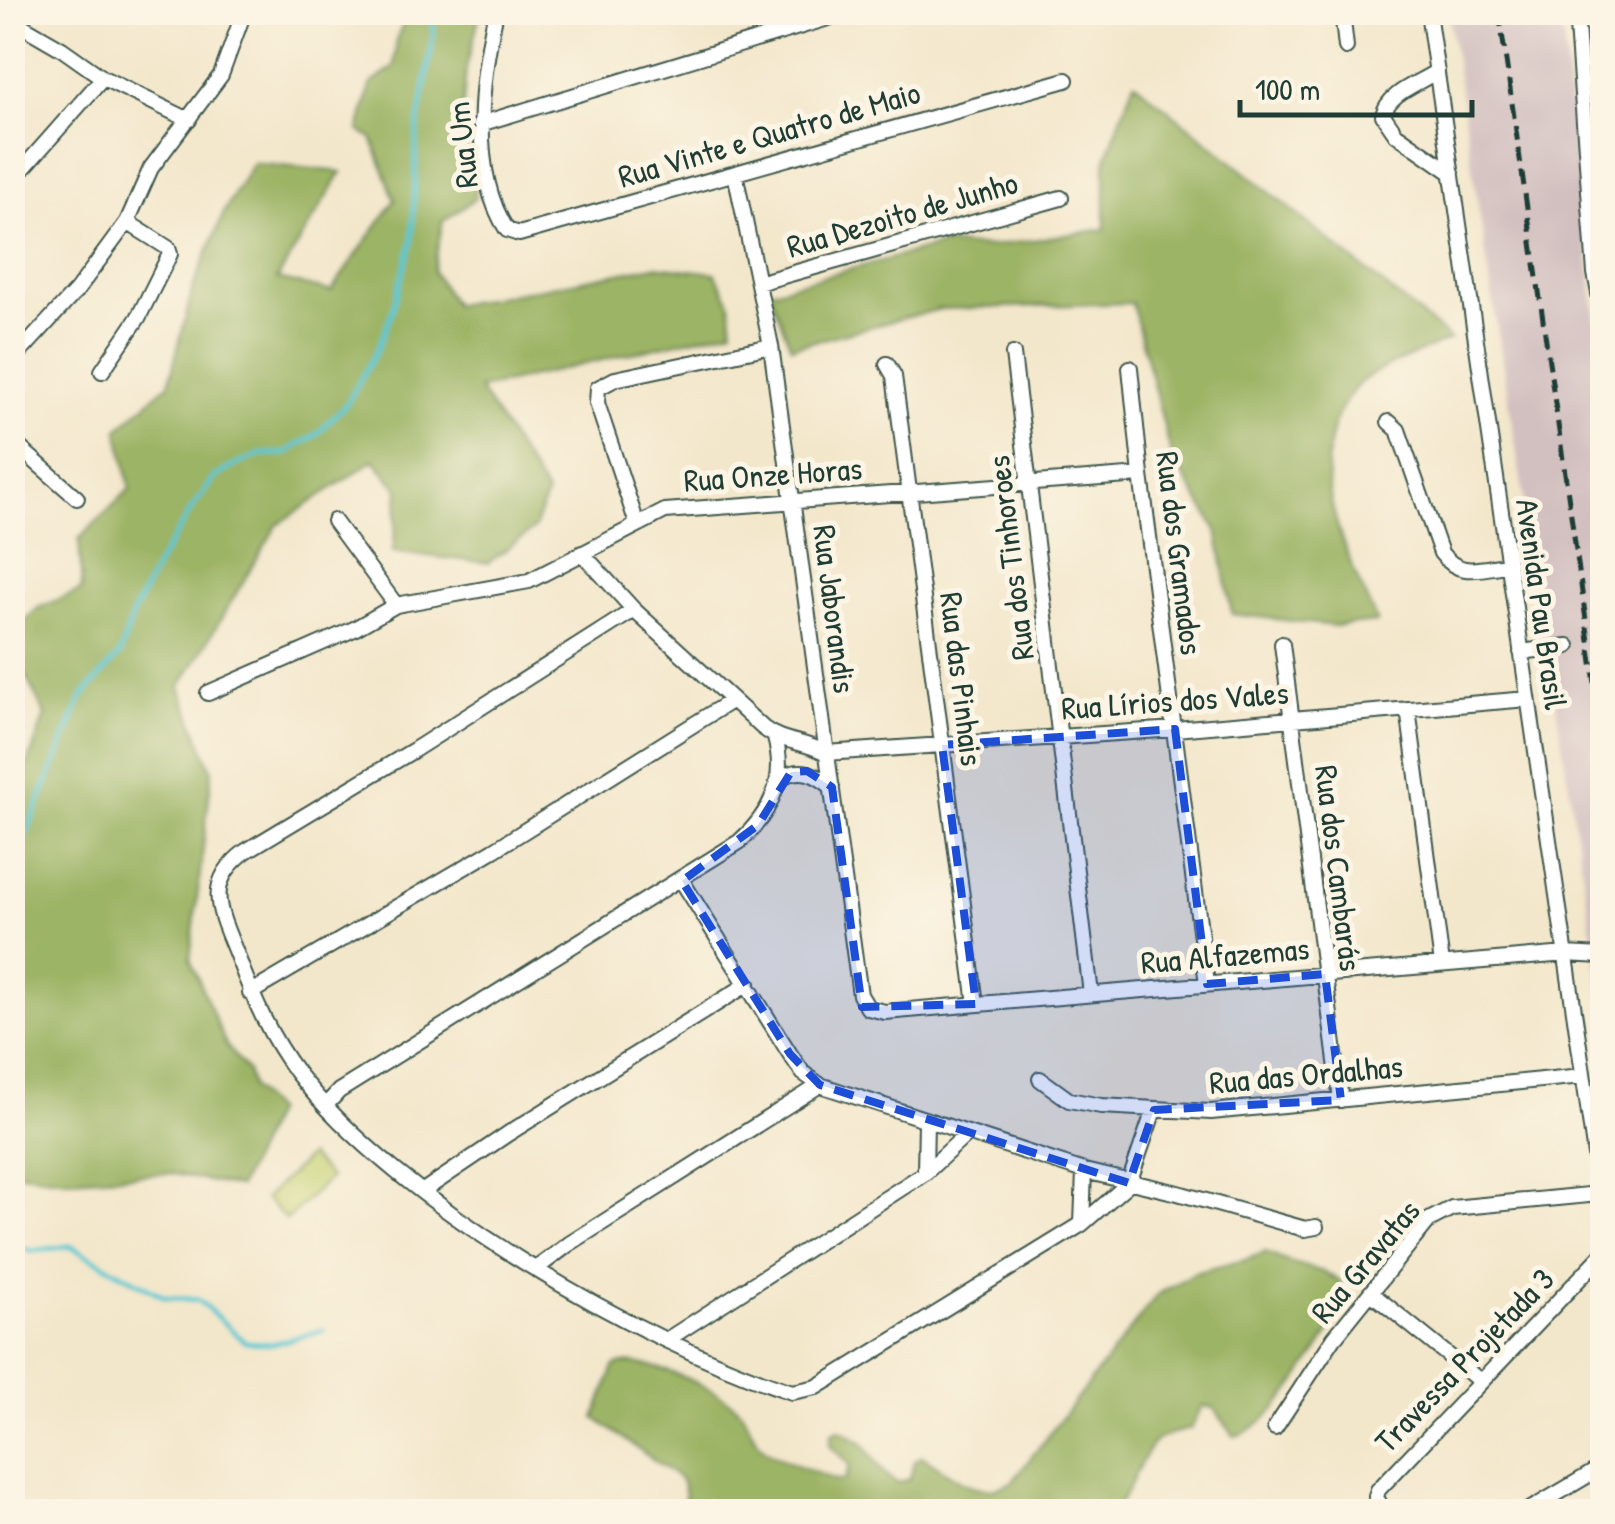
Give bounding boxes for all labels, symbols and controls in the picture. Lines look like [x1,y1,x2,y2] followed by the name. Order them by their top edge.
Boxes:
[1240,55,1472,117] scale bar
[1255,69,1320,109] text: 100 m
[613,70,925,198] street label: Rua Vinte e Quatro de Maio
[436,100,488,190] street label: Rua Um
[782,160,1023,267] street label: Rua Dezoito de Junho
[683,446,863,502] street label: Rua Onze Horas
[1146,449,1214,657] street label: Rua dos Gramados
[976,453,1044,663] street label: Rua dos Tinhoroes
[1506,496,1578,713] street label: Avenida Pau Brasil
[803,523,867,695] street label: Rua Jaborandis
[930,590,994,768] street label: Rua das Pinhais
[1060,671,1290,729] street label: Rua Lírios dos Vales
[1305,763,1373,973] street label: Rua dos Cambarás
[1139,926,1311,984] street label: Rua Alfazemas
[1208,1044,1404,1104] street label: Rua das Ordalhas
[1301,1190,1429,1332] street label: Rua Gravatas
[1365,1258,1563,1462] street label: Travessa Projetada 3

